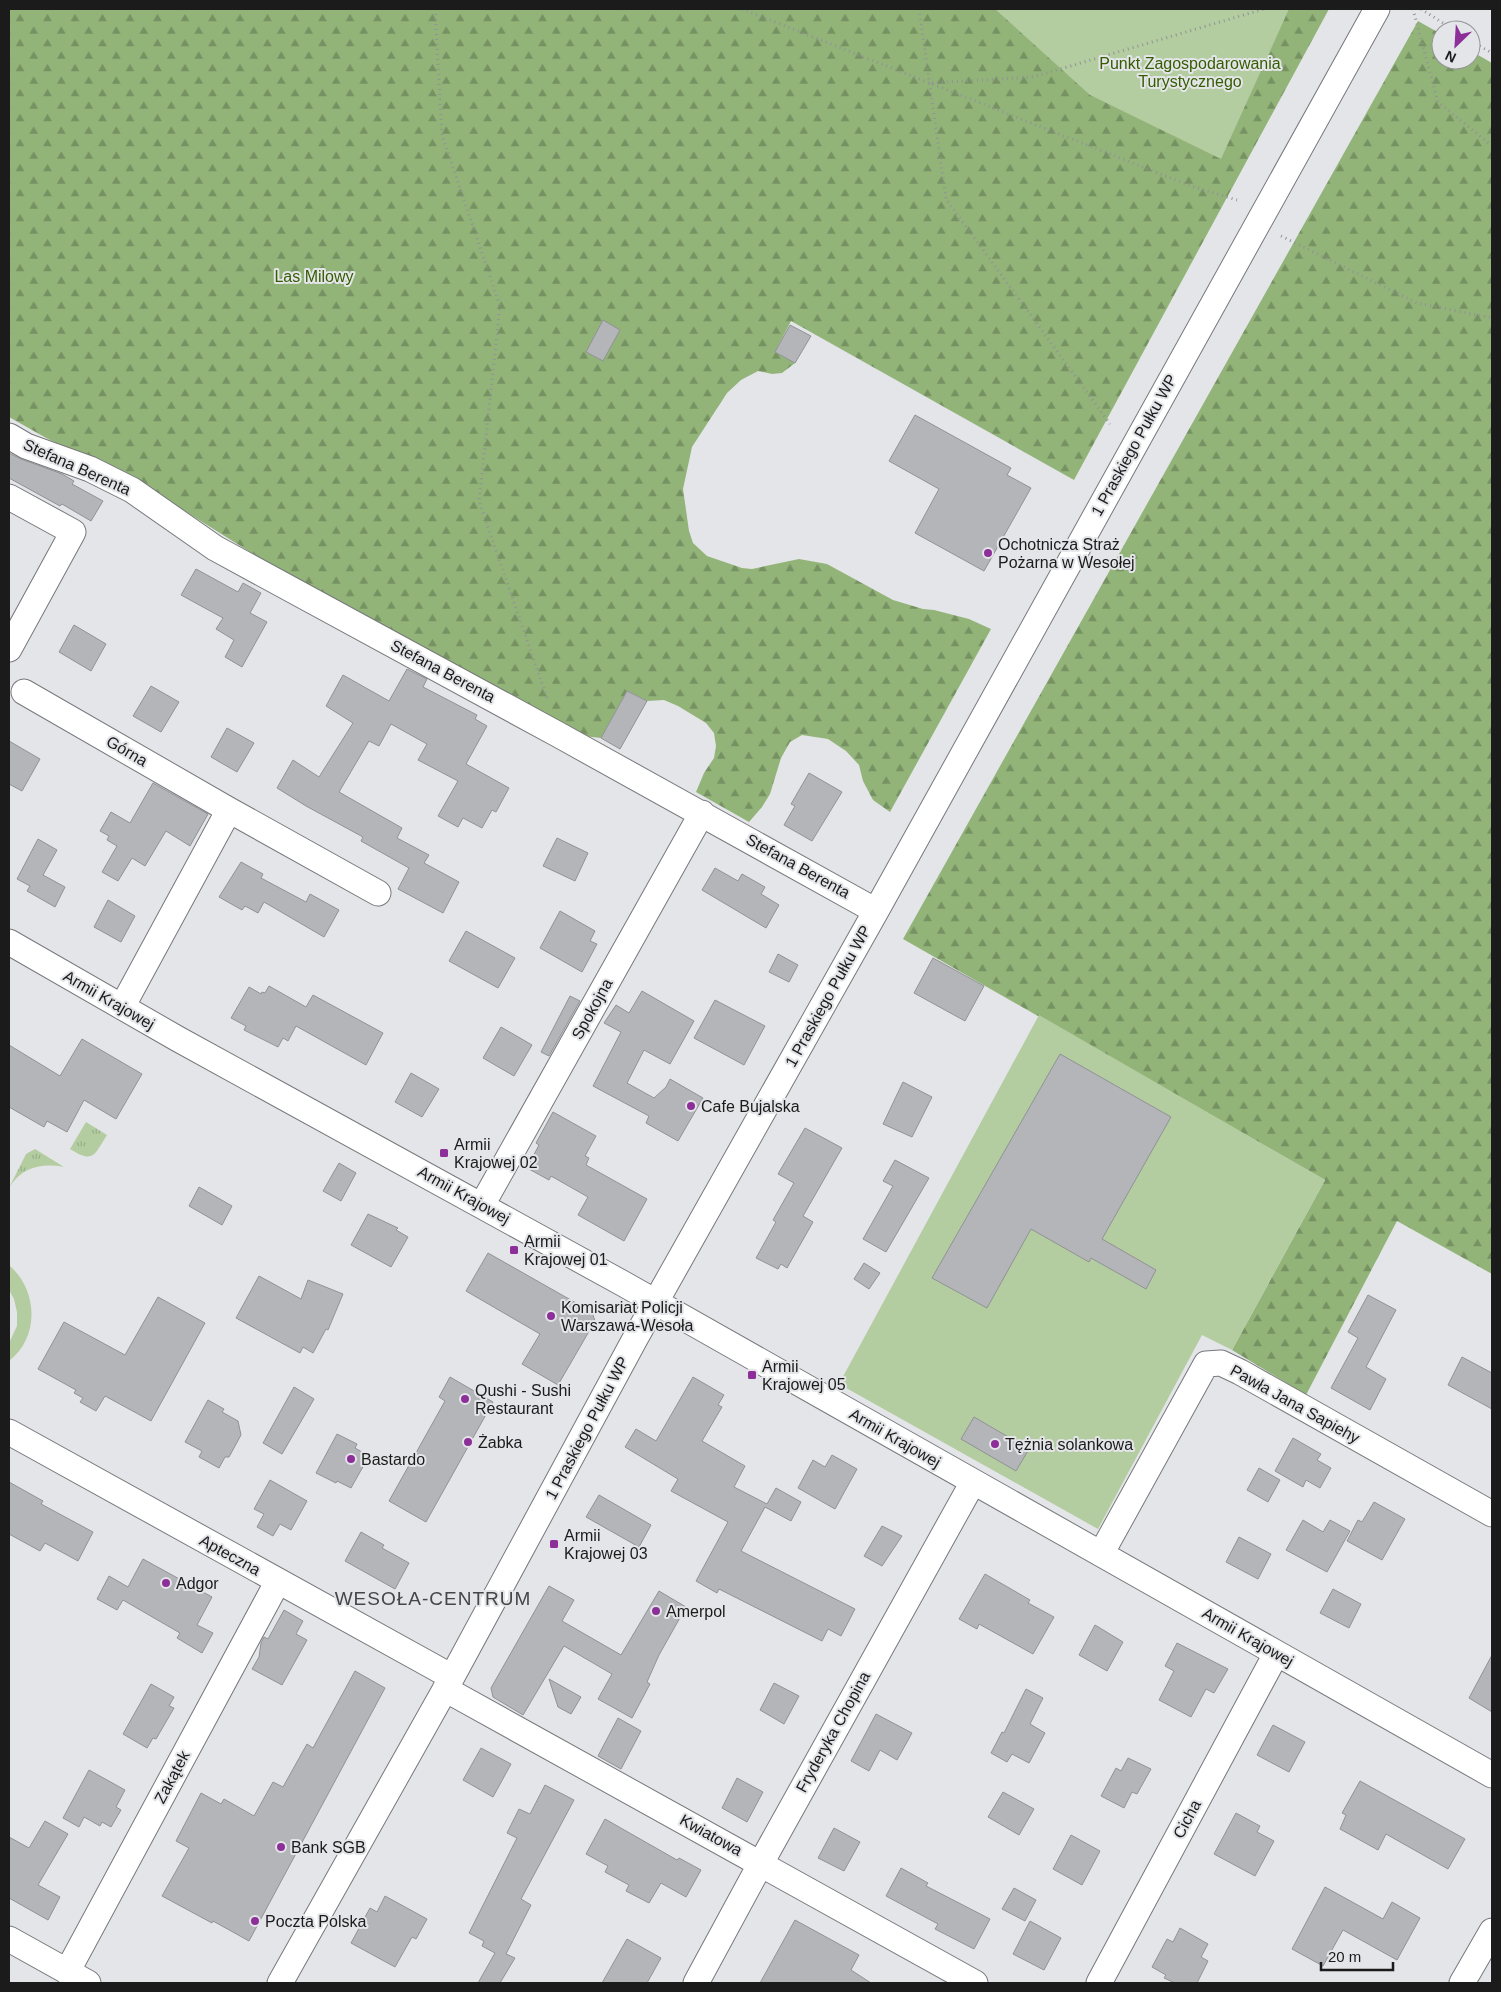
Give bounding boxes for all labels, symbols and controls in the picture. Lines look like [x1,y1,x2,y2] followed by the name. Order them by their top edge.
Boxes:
[1431,20,1481,70] north arrow
[1443,47,1458,66] text: N
[1099,55,1281,90] park label: Punkt Zagospodarowania Turystycznego
[274,268,354,285] park label: Las Milowy
[1088,371,1180,519] street label: 1 Praskiego Pułku WP
[21,436,133,498] street label: Stefana Berenta
[998,536,1135,571] place label: Ochotnicza Straż Pożarna w Wesołej
[982,547,994,559] marker: Ochotnicza Straż Pożarna w Wesołej
[388,636,498,706] street label: Stefana Berenta
[103,733,151,770] street label: Górna
[743,831,853,902] street label: Stefana Berenta
[782,922,874,1070] street label: 1 Praskiego Pułku WP
[60,967,158,1033] street label: Armii Krajowej
[568,976,616,1042] street label: Spokojna
[701,1098,800,1115] place label: Cafe Bujalska
[685,1100,697,1112] marker: Cafe Bujalska
[454,1136,538,1171] place label: Armii Krajowej 02
[438,1147,450,1159] marker: Armii Krajowej 02
[415,1163,513,1227] street label: Armii Krajowej
[524,1233,608,1268] place label: Armii Krajowej 01
[508,1244,520,1256] marker: Armii Krajowej 01
[561,1299,694,1334] place label: Komisariat Policji Warszawa-Wesoła
[545,1310,557,1322] marker: Komisariat Policji Warszawa-Wesoła
[542,1354,632,1502] street label: 1 Praskiego Pułku WP
[762,1358,846,1393] place label: Armii Krajowej 05
[1227,1361,1363,1447] street label: Pawła Jana Sapiehy
[746,1369,758,1381] marker: Armii Krajowej 05
[475,1382,571,1417] place label: Qushi - Sushi Restaurant
[459,1393,471,1405] marker: Qushi - Sushi Restaurant
[846,1405,944,1471] street label: Armii Krajowej
[478,1433,523,1451] place label: Żabka
[462,1436,474,1448] marker: Żabka
[1005,1436,1133,1453] place label: Tężnia solankowa
[989,1438,1001,1450] marker: Tężnia solankowa
[361,1451,425,1468] place label: Bastardo
[345,1453,357,1465] marker: Bastardo
[564,1527,648,1562] place label: Armii Krajowej 03
[197,1531,263,1579] street label: Apteczna
[548,1538,560,1550] marker: Armii Krajowej 03
[176,1575,219,1592] place label: Adgor
[160,1577,172,1589] marker: Adgor
[335,1588,531,1609] district label: WESOŁA-CENTRUM
[666,1603,726,1620] place label: Amerpol
[1199,1604,1297,1670] street label: Armii Krajowej
[650,1605,662,1617] marker: Amerpol
[793,1669,873,1795] street label: Fryderyka Chopina
[151,1747,193,1806] street label: Zakątek
[1170,1797,1204,1841] street label: Cicha
[677,1811,745,1859] street label: Kwiatowa
[291,1839,366,1856] place label: Bank SGB
[275,1841,287,1853] marker: Bank SGB
[265,1913,366,1930] place label: Poczta Polska
[249,1915,261,1927] marker: Poczta Polska
[1321,1940,1394,1972] scale bar
[1328,1948,1361,1965] text: 20 m

